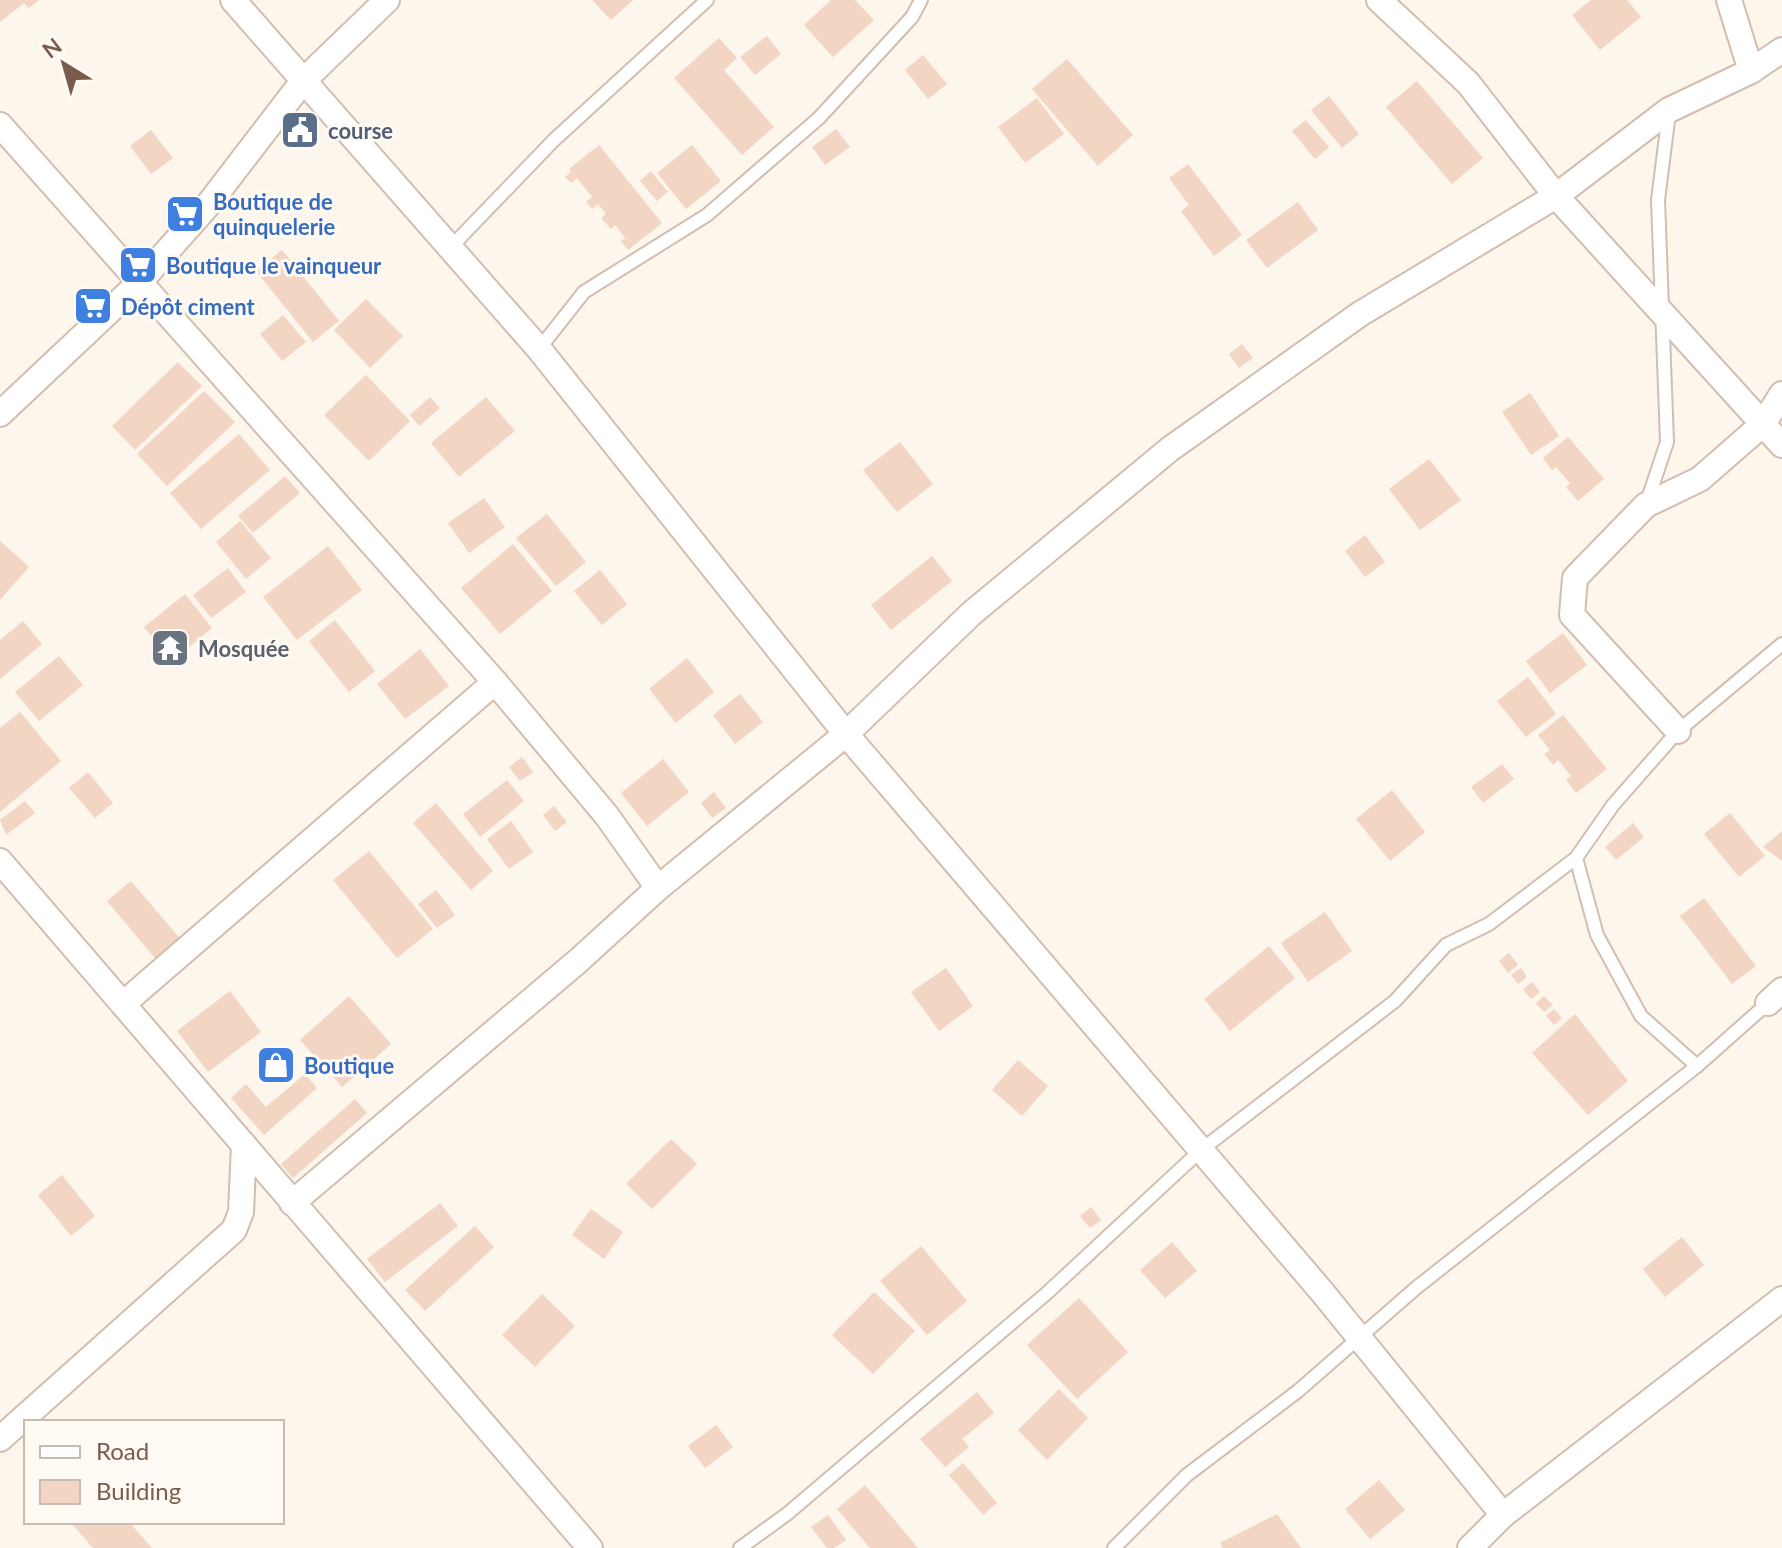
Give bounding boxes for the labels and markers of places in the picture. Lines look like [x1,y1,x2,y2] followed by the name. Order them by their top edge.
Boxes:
[279,109,321,151] public building icon: course
[328,117,393,144] place label: course
[213,188,336,240] place label: Boutique de quinquelerie
[164,193,206,235] supermarket icon: Boutique de quinquelerie
[117,244,159,286] supermarket icon: Boutique le vainqueur
[166,252,382,279] place label: Boutique le vainqueur
[72,285,114,327] supermarket icon: Dépôt ciment
[121,293,255,320] place label: Dépôt ciment
[149,627,191,669] temple icon: Mosquée
[198,635,289,662] place label: Mosquée
[255,1044,297,1086] shop icon: Boutique
[304,1052,394,1079] place label: Boutique

